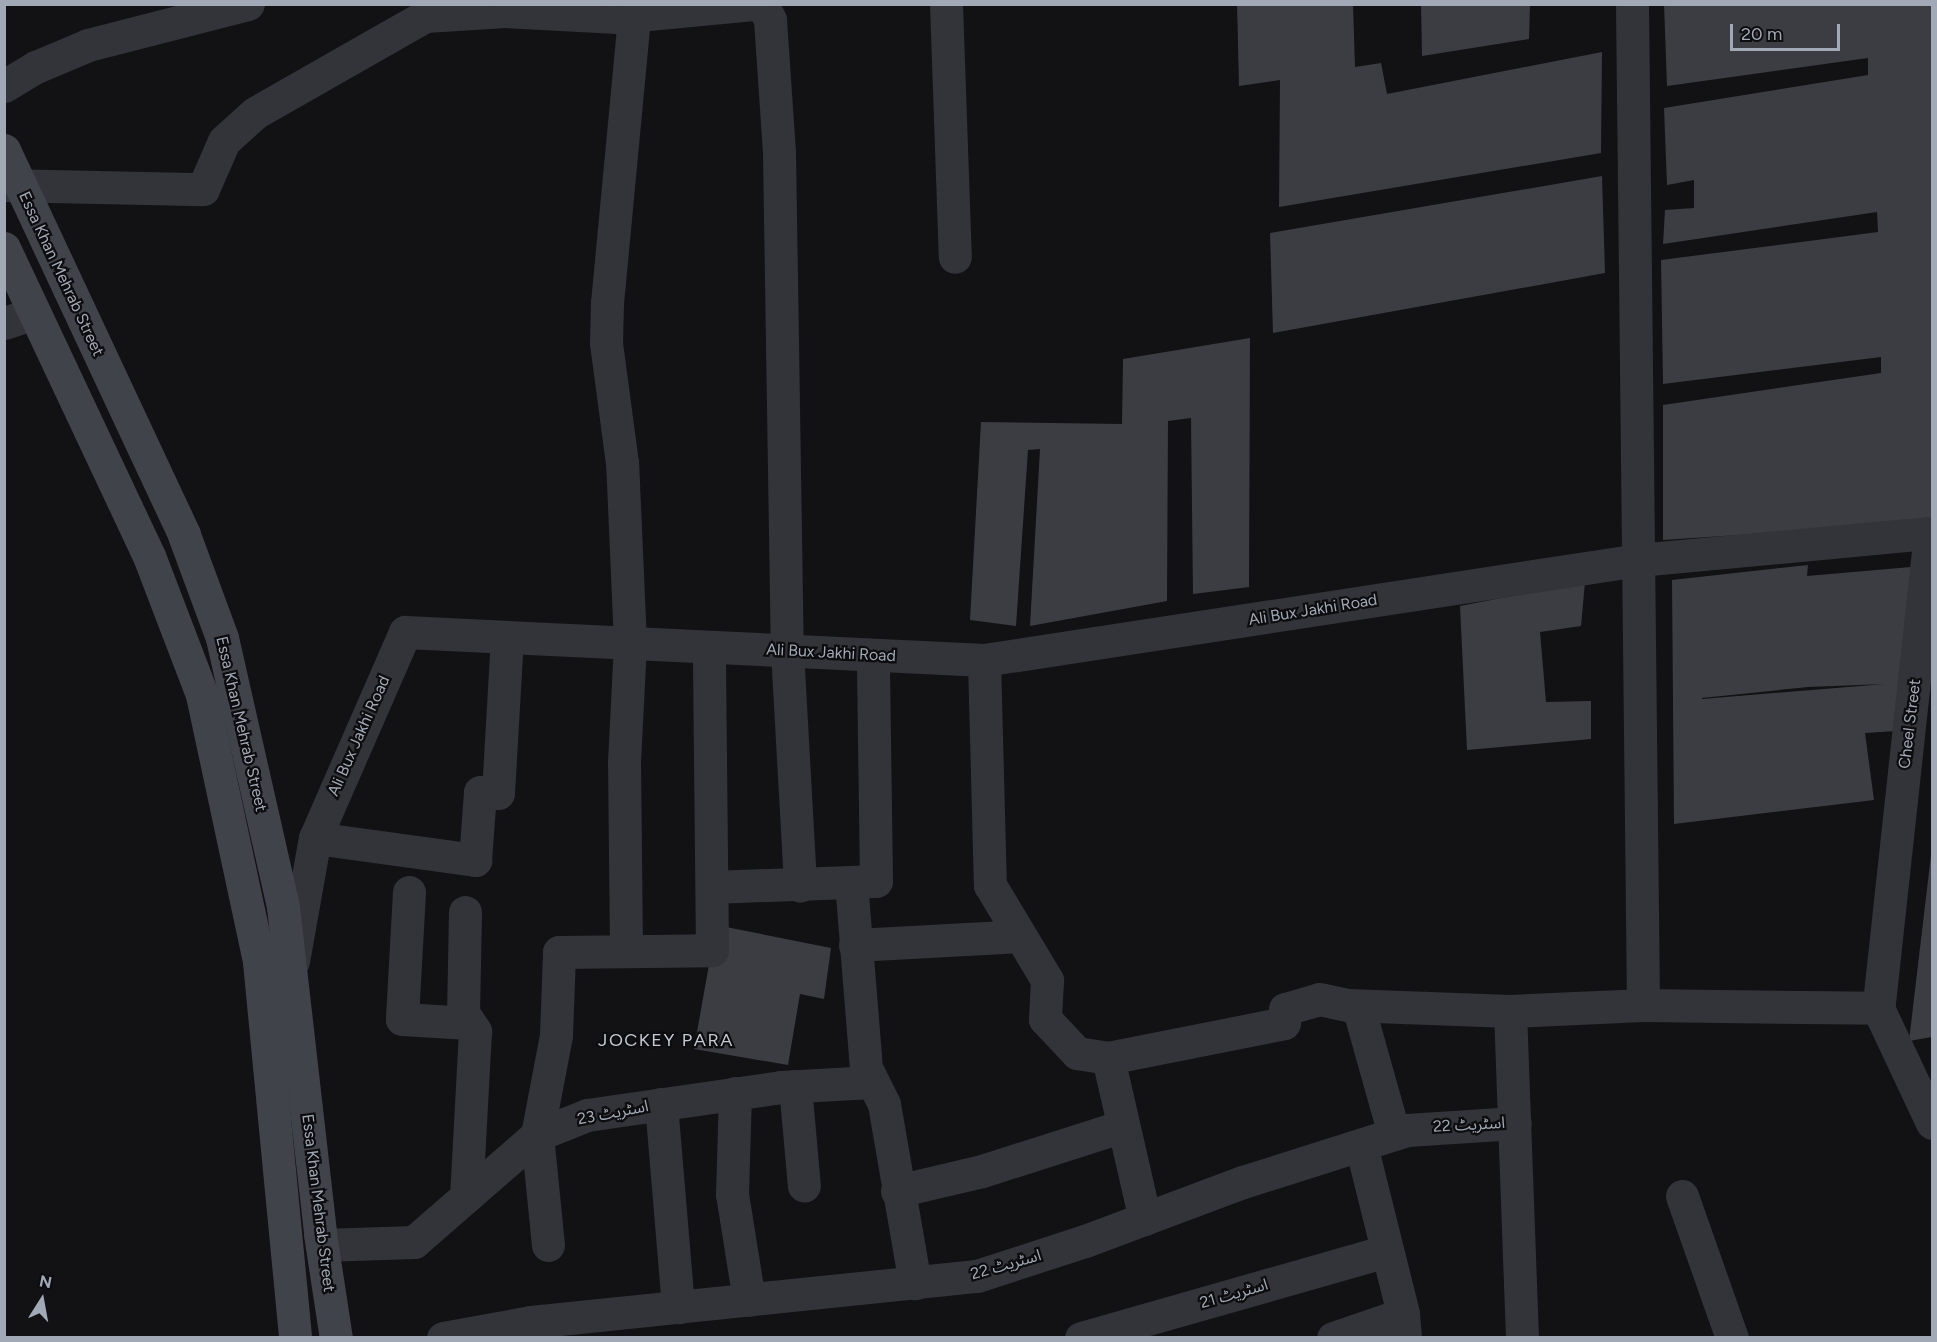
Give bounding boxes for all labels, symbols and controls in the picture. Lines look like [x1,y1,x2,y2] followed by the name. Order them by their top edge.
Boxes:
[1733,12,1842,50] scale bar
[1741,23,1782,45] text: 20 m
[14,189,108,359] street label: Essa Khan Mehrab Street
[1247,590,1379,630] street label: Ali Bux Jakhi Road
[212,635,270,813] street label: Essa Khan Mehrab Street
[766,640,896,666] street label: Ali Bux Jakhi Road
[324,673,394,799] street label: Ali Bux Jakhi Road
[1895,678,1925,770] street label: Cheel Street
[598,1029,734,1051] district label: JOCKEY PARA
[576,1097,650,1129] street label: اسٹریٹ 23
[298,1113,338,1293] street label: Essa Khan Mehrab Street
[1432,1114,1506,1136] street label: اسٹریٹ 22
[969,1246,1043,1284] street label: اسٹریٹ 22
[12,1270,72,1330] north arrow
[38,1271,53,1292] text: N
[1198,1275,1270,1313] street label: اسٹریٹ 21

